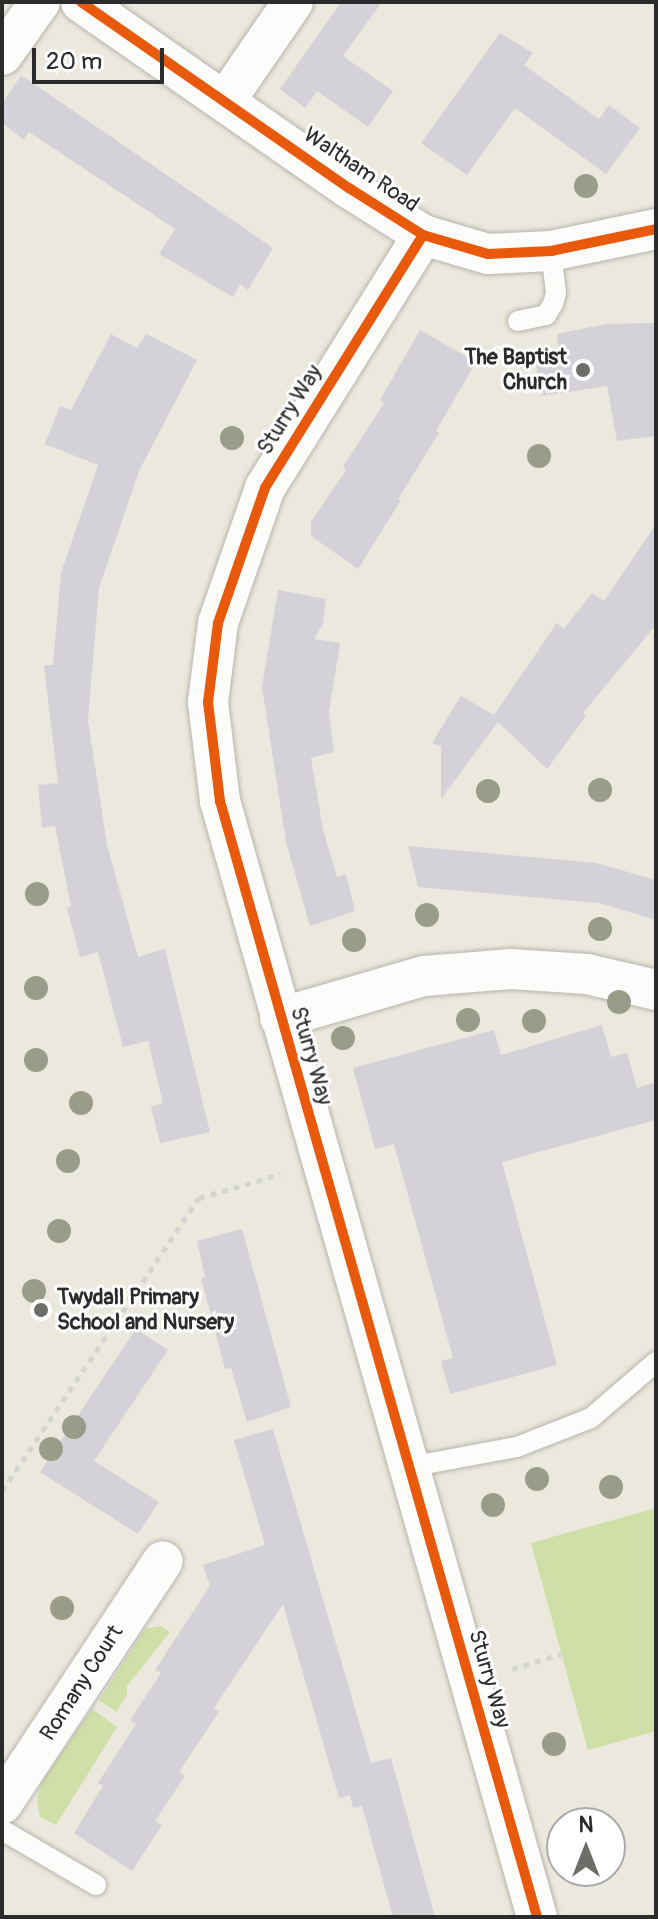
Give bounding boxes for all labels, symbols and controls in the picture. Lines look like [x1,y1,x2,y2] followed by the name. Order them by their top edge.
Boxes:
[36,32,168,82] scale bar
[46,47,102,76] text: 20 m
[298,122,424,218] street label: Waltham Road
[464,344,567,396] place label: The Baptist Church
[252,360,328,460] street label: Sturry Way
[574,361,592,379] marker: The Baptist Church
[284,1004,338,1108] street label: Sturry Way
[57,1284,234,1336] place label: Twydall Primary School and Nursery
[32,1301,50,1319] marker: Twydall Primary School and Nursery
[35,1620,129,1746] street label: Romany Court
[462,1627,516,1731] street label: Sturry Way
[546,1807,626,1887] north arrow
[579,1811,593,1839] text: N

